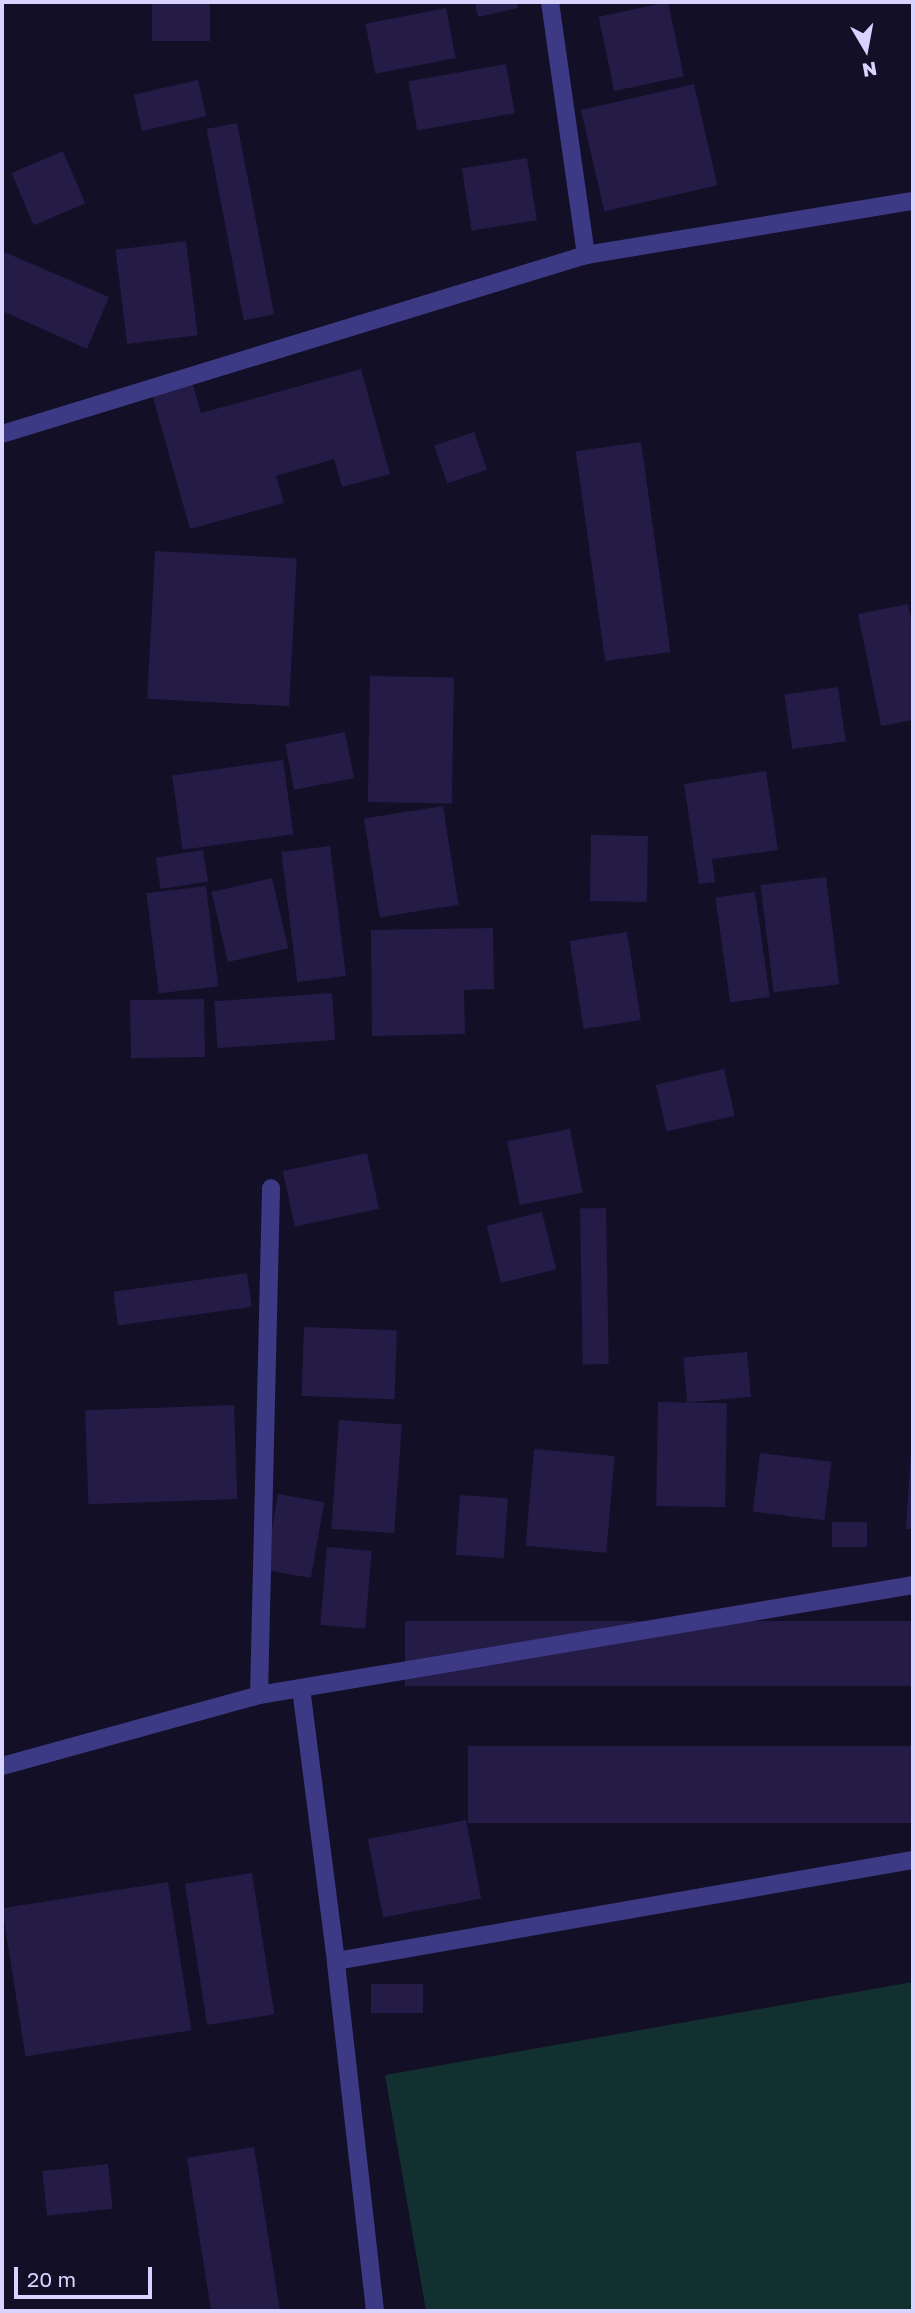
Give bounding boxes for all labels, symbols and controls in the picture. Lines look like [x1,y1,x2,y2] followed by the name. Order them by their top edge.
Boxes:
[831,14,901,84] north arrow
[861,58,879,83] text: N
[18,2254,156,2298] scale bar
[27,2266,76,2292] text: 20 m

